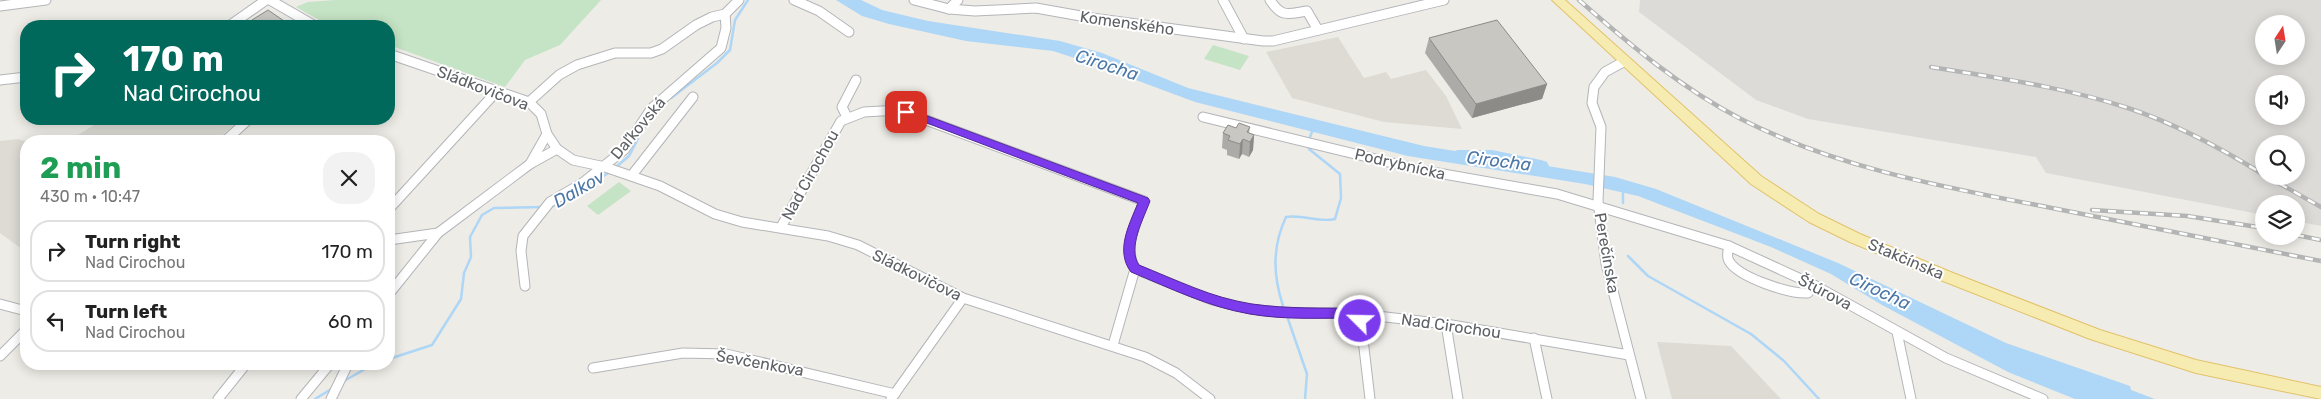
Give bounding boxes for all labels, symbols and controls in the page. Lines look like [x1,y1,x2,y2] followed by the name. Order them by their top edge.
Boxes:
[1079,7,1175,39] street label: Komenského
[2255,15,2305,65] north arrow
[2255,15,2305,245] map controls
[123,38,224,80] text: 170 m
[40,40,105,105] icon: right
[1073,45,1142,86] water label: Cirocha
[434,62,532,114] street label: Sládkovičova
[2255,75,2305,125] button: sound
[123,80,261,107] text: Nad Cirochou
[885,91,927,133] pin
[606,93,670,163] street label: Daľkovská
[892,98,920,126] icon: arrive
[777,126,843,224] street label: Nad Cirochou
[2255,135,2305,185] button: search
[1353,144,1447,184] street label: Podrybnícka
[1465,146,1533,176] water label: Cirocha
[40,150,121,186] text: 2 min
[323,152,375,204] button: close
[549,165,610,213] water label: Dalkov
[40,187,140,206] text: 430 m · 10:47
[2255,195,2305,245] button: layers
[1591,211,1623,295] street label: Perečínska
[85,230,180,253] text: Turn right
[1865,235,1947,283] street label: Stakčínska
[42,237,70,265] icon: right
[322,240,373,263] text: 170 m
[869,245,965,305] street label: Sládkovičova
[85,253,185,272] text: Nad Cirochou
[1846,267,1914,315] water label: Cirocha
[1795,269,1856,314] street label: Štúrova
[1333,294,1385,346] position arrow
[85,300,167,323] text: Turn left
[42,307,70,335] icon: left
[328,310,373,333] text: 60 m
[1400,310,1502,342] street label: Nad Cirochou
[85,323,185,342] text: Nad Cirochou
[715,345,806,380] street label: Ševčenkova

